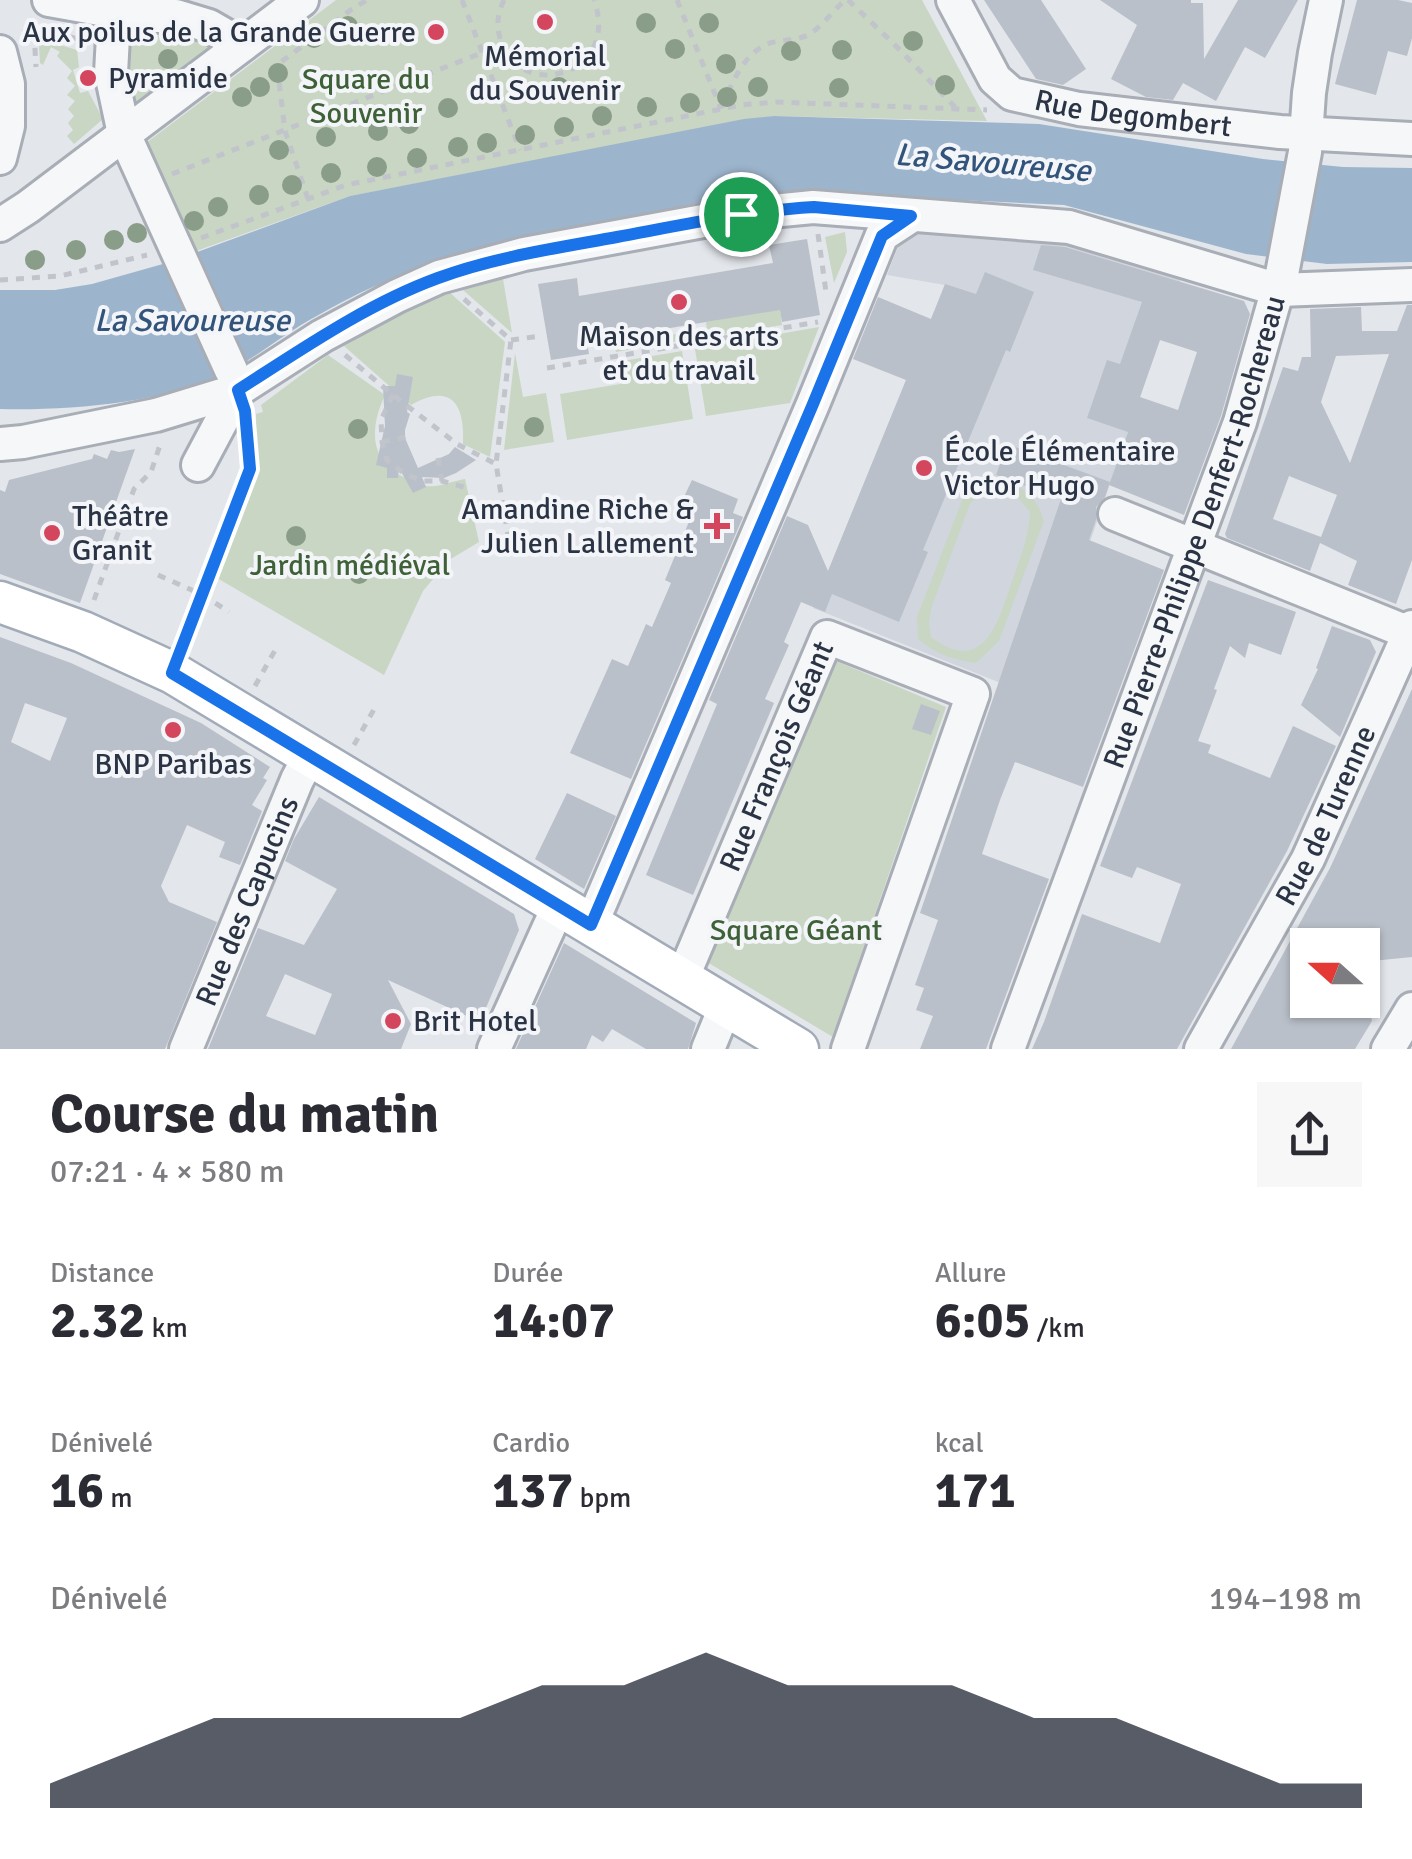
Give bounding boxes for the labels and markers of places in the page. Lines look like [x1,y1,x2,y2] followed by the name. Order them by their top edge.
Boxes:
[534,11,556,33] marker: Mémorial du Souvenir
[22,14,416,51] place label: Aux poilus de la Grande Guerre
[425,21,447,43] marker: Aux poilus de la Grande Guerre
[469,38,621,109] place label: Mémorial du Souvenir
[108,60,228,97] place label: Pyramide
[77,67,99,89] marker: Pyramide
[699,172,784,257] pin
[668,291,690,313] marker: Maison des arts et du travail
[579,318,779,389] place label: Maison des arts et du travail
[944,433,1176,504] place label: École Élémentaire Victor Hugo
[913,457,935,479] marker: École Élémentaire Victor Hugo
[461,491,694,562] place label: Amandine Riche & Julien Lallement
[72,498,169,569] place label: Théâtre Granit
[704,513,730,539] marker: Amandine Riche & Julien Lallement
[41,522,63,544] marker: Théâtre Granit
[162,719,184,741] marker: BNP Paribas
[94,746,252,783] place label: BNP Paribas
[413,1003,537,1040] place label: Brit Hotel
[382,1010,404,1032] marker: Brit Hotel

